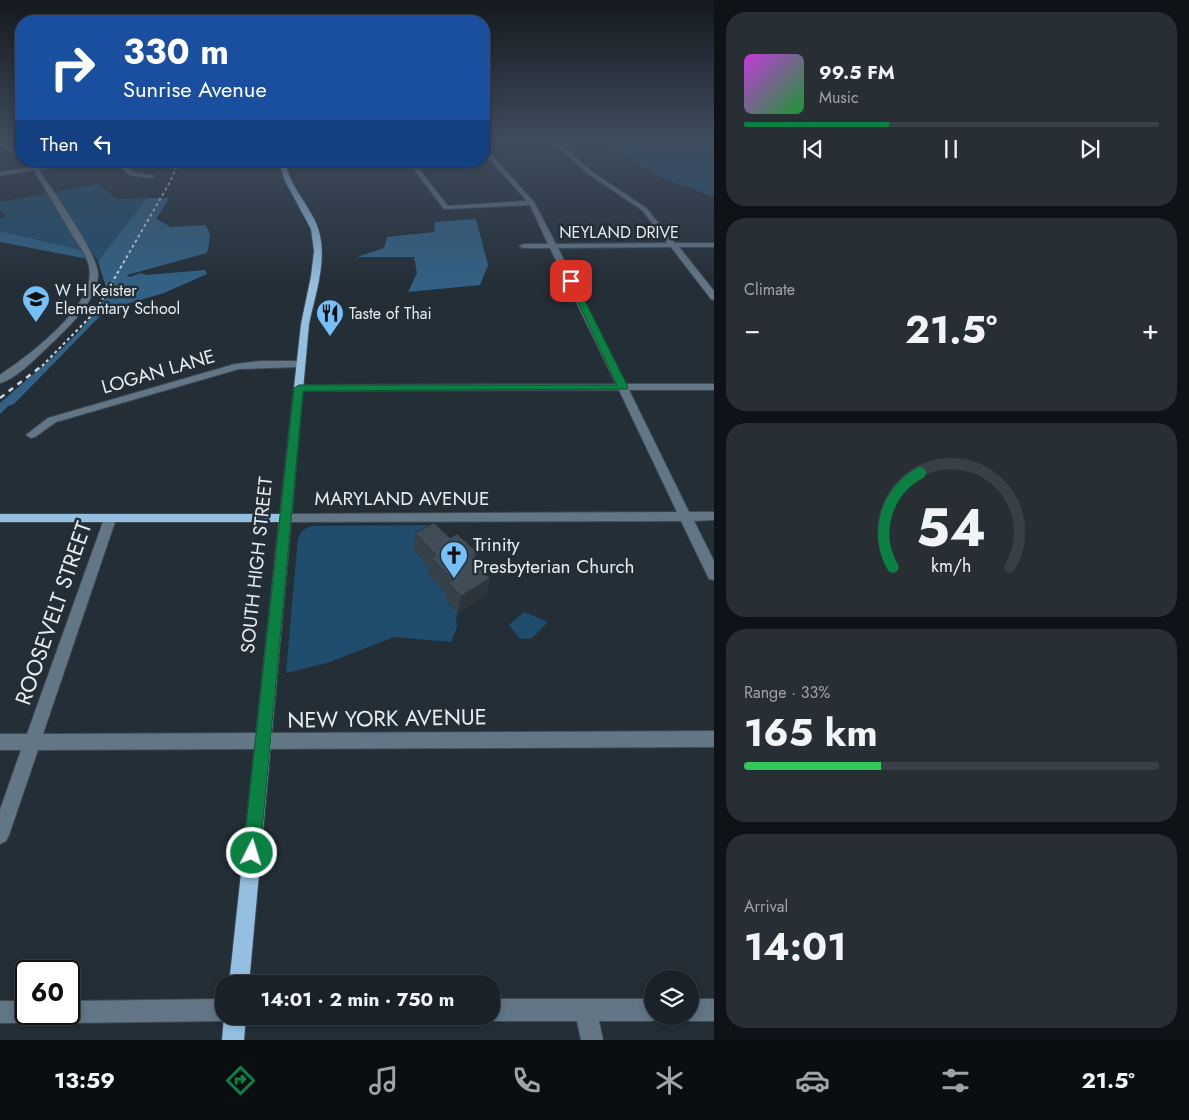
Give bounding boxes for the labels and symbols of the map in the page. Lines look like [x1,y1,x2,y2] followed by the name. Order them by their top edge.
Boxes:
[559,221,679,244] street label: NEYLAND DRIVE
[550,260,592,302] pin
[55,279,180,320] place label: W H Keister Elementary School
[21,284,51,323] school or university icon: W H Keister Elementary School
[315,298,345,337] restaurant icon: Taste of Thai
[349,302,432,325] place label: Taste of Thai
[98,342,218,401] street label: LOGAN LANE
[234,475,279,655] street label: SOUTH HIGH STREET
[315,485,489,512] street label: MARYLAND AVENUE
[7,516,100,709] street label: ROOSEVELT STREET
[473,531,634,580] place label: Trinity Presbyterian Church
[439,540,469,579] church icon: Trinity Presbyterian Church
[287,700,487,736] street label: NEW YORK AVENUE
[225,826,277,878] position arrow
[15,960,80,1025] speed limit sign: 60

